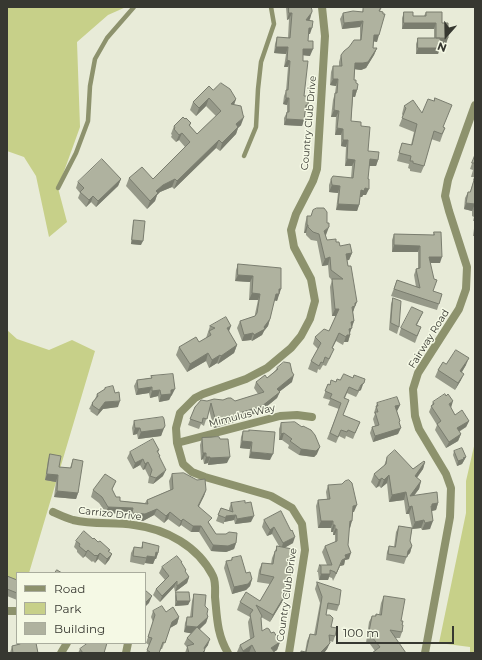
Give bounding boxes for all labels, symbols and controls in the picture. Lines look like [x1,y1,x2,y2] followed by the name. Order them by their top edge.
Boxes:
[426,16,466,56] north arrow
[435,39,448,55] text: N
[299,75,319,171] street label: Country Club Drive
[406,307,452,371] street label: Fairway Road
[207,402,277,430] street label: Mimulus Way
[78,505,142,523] street label: Carrizo Drive
[274,547,300,643] street label: Country Club Drive
[16,572,146,644] legend
[54,581,85,596] text: Road
[54,601,81,616] text: Park
[338,618,456,644] scale bar
[54,621,105,636] text: Building
[343,625,379,640] text: 100 m

